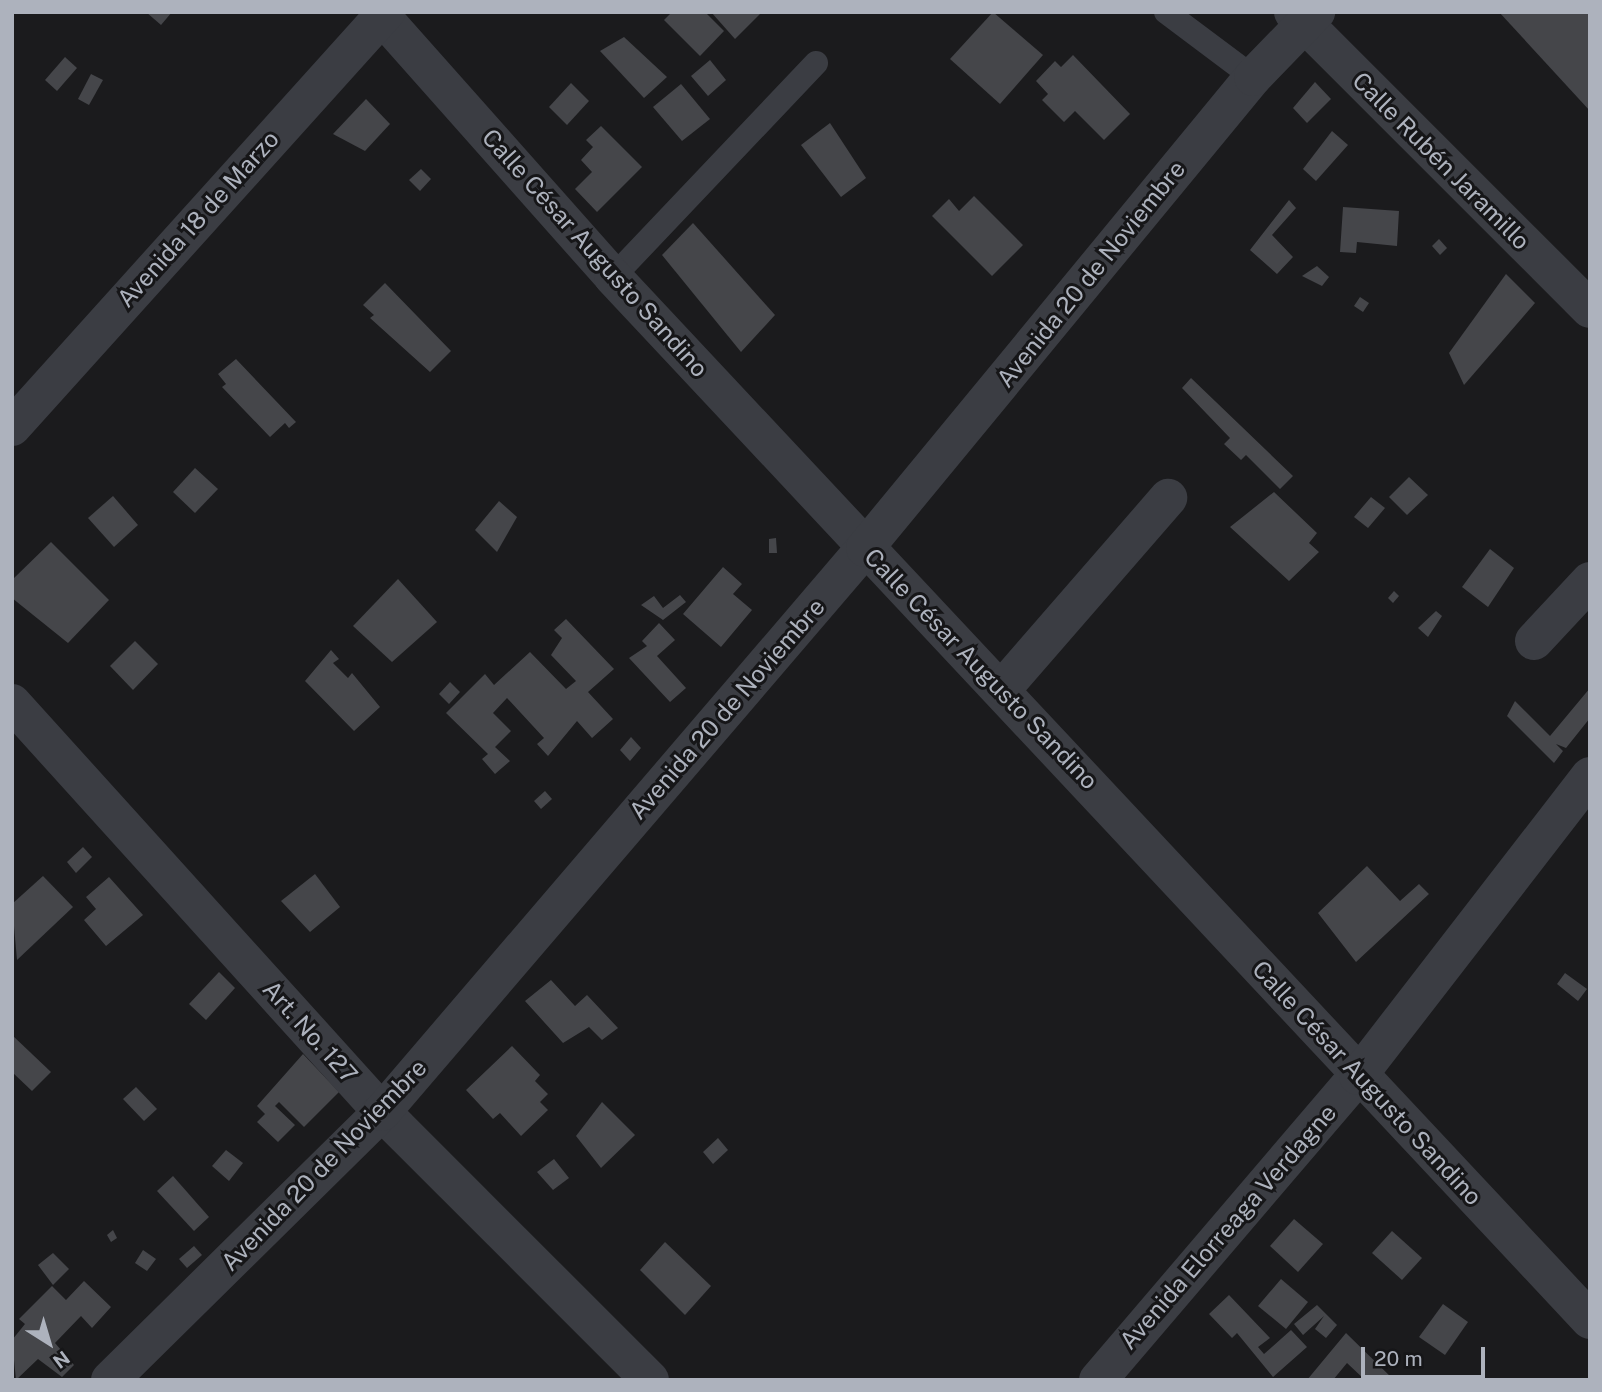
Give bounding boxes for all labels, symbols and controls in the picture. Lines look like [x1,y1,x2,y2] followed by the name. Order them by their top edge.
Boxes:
[1346,66,1536,256] street label: Calle Rubén Jaramillo
[476,123,714,383] street label: Calle César Augusto Sandino
[111,125,285,313] street label: Avenida 18 de Marzo
[991,155,1191,393] street label: Avenida 20 de Noviembre
[858,542,1104,796] street label: Calle César Augusto Sandino
[623,593,831,825] street label: Avenida 20 de Noviembre
[1246,955,1488,1211] street label: Calle César Augusto Sandino
[257,975,363,1089] street label: Art. No. 127
[215,1053,433,1277] street label: Avenida 20 de Noviembre
[1114,1098,1342,1356] street label: Avenida Elorreaga Verdagne
[14,1308,84,1378] north arrow
[1364,1332,1488,1376] scale bar
[1374,1346,1423,1371] text: 20 m
[49,1347,74,1373] text: N

